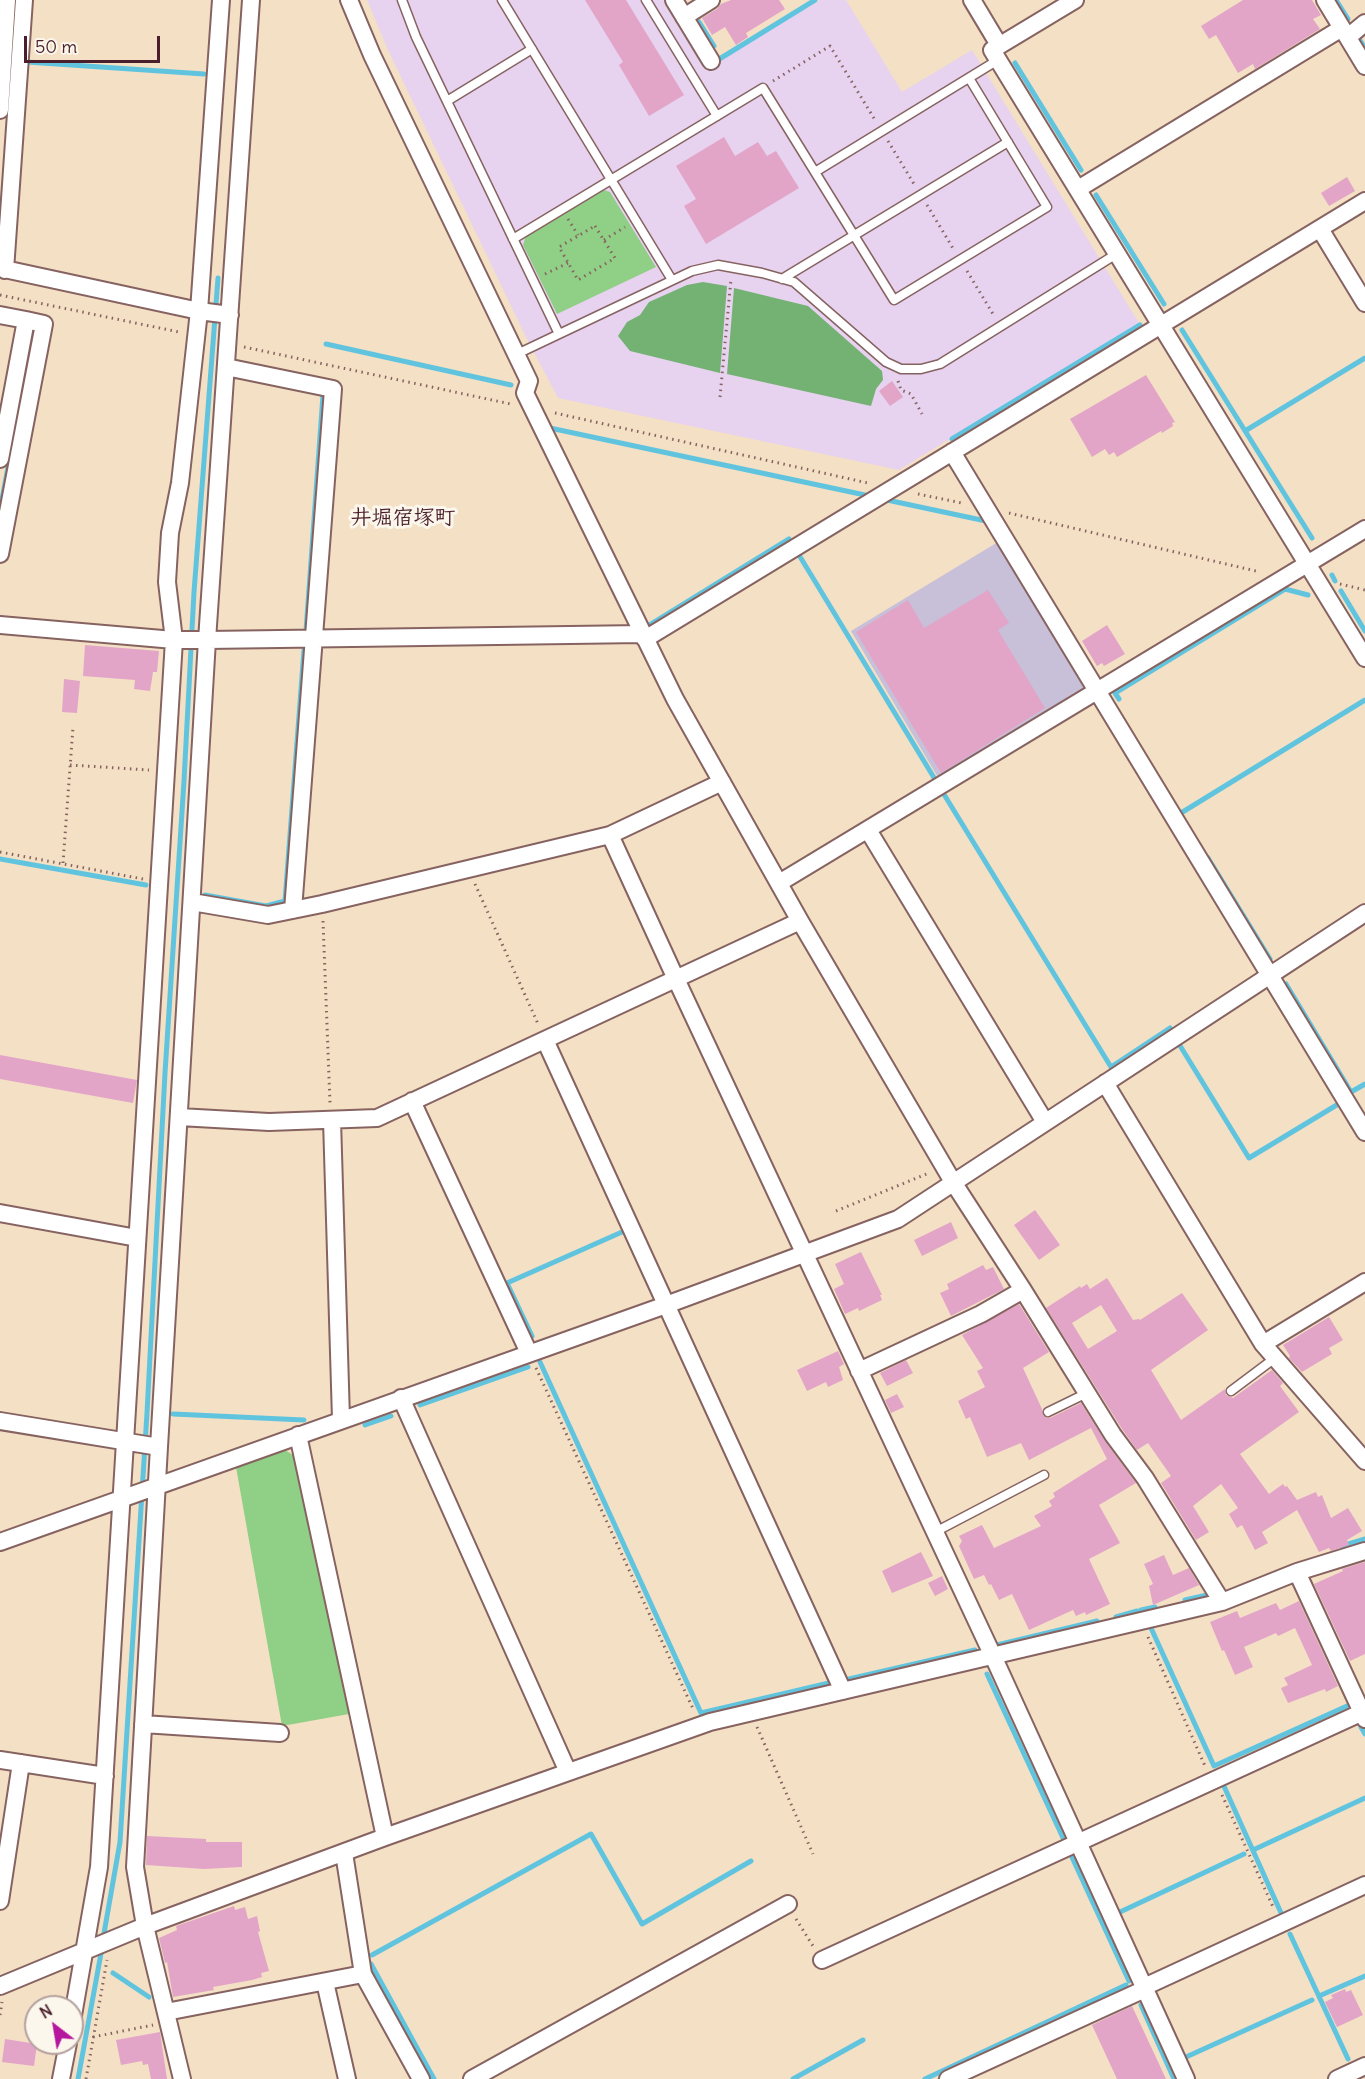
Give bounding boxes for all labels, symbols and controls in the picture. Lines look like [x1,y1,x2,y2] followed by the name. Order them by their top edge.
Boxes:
[27,24,164,62] scale bar
[35,35,77,58] text: 50 m
[351,505,455,531] district label: 井堀宿塚町
[24,1995,84,2055] north arrow
[36,2000,56,2023] text: N

